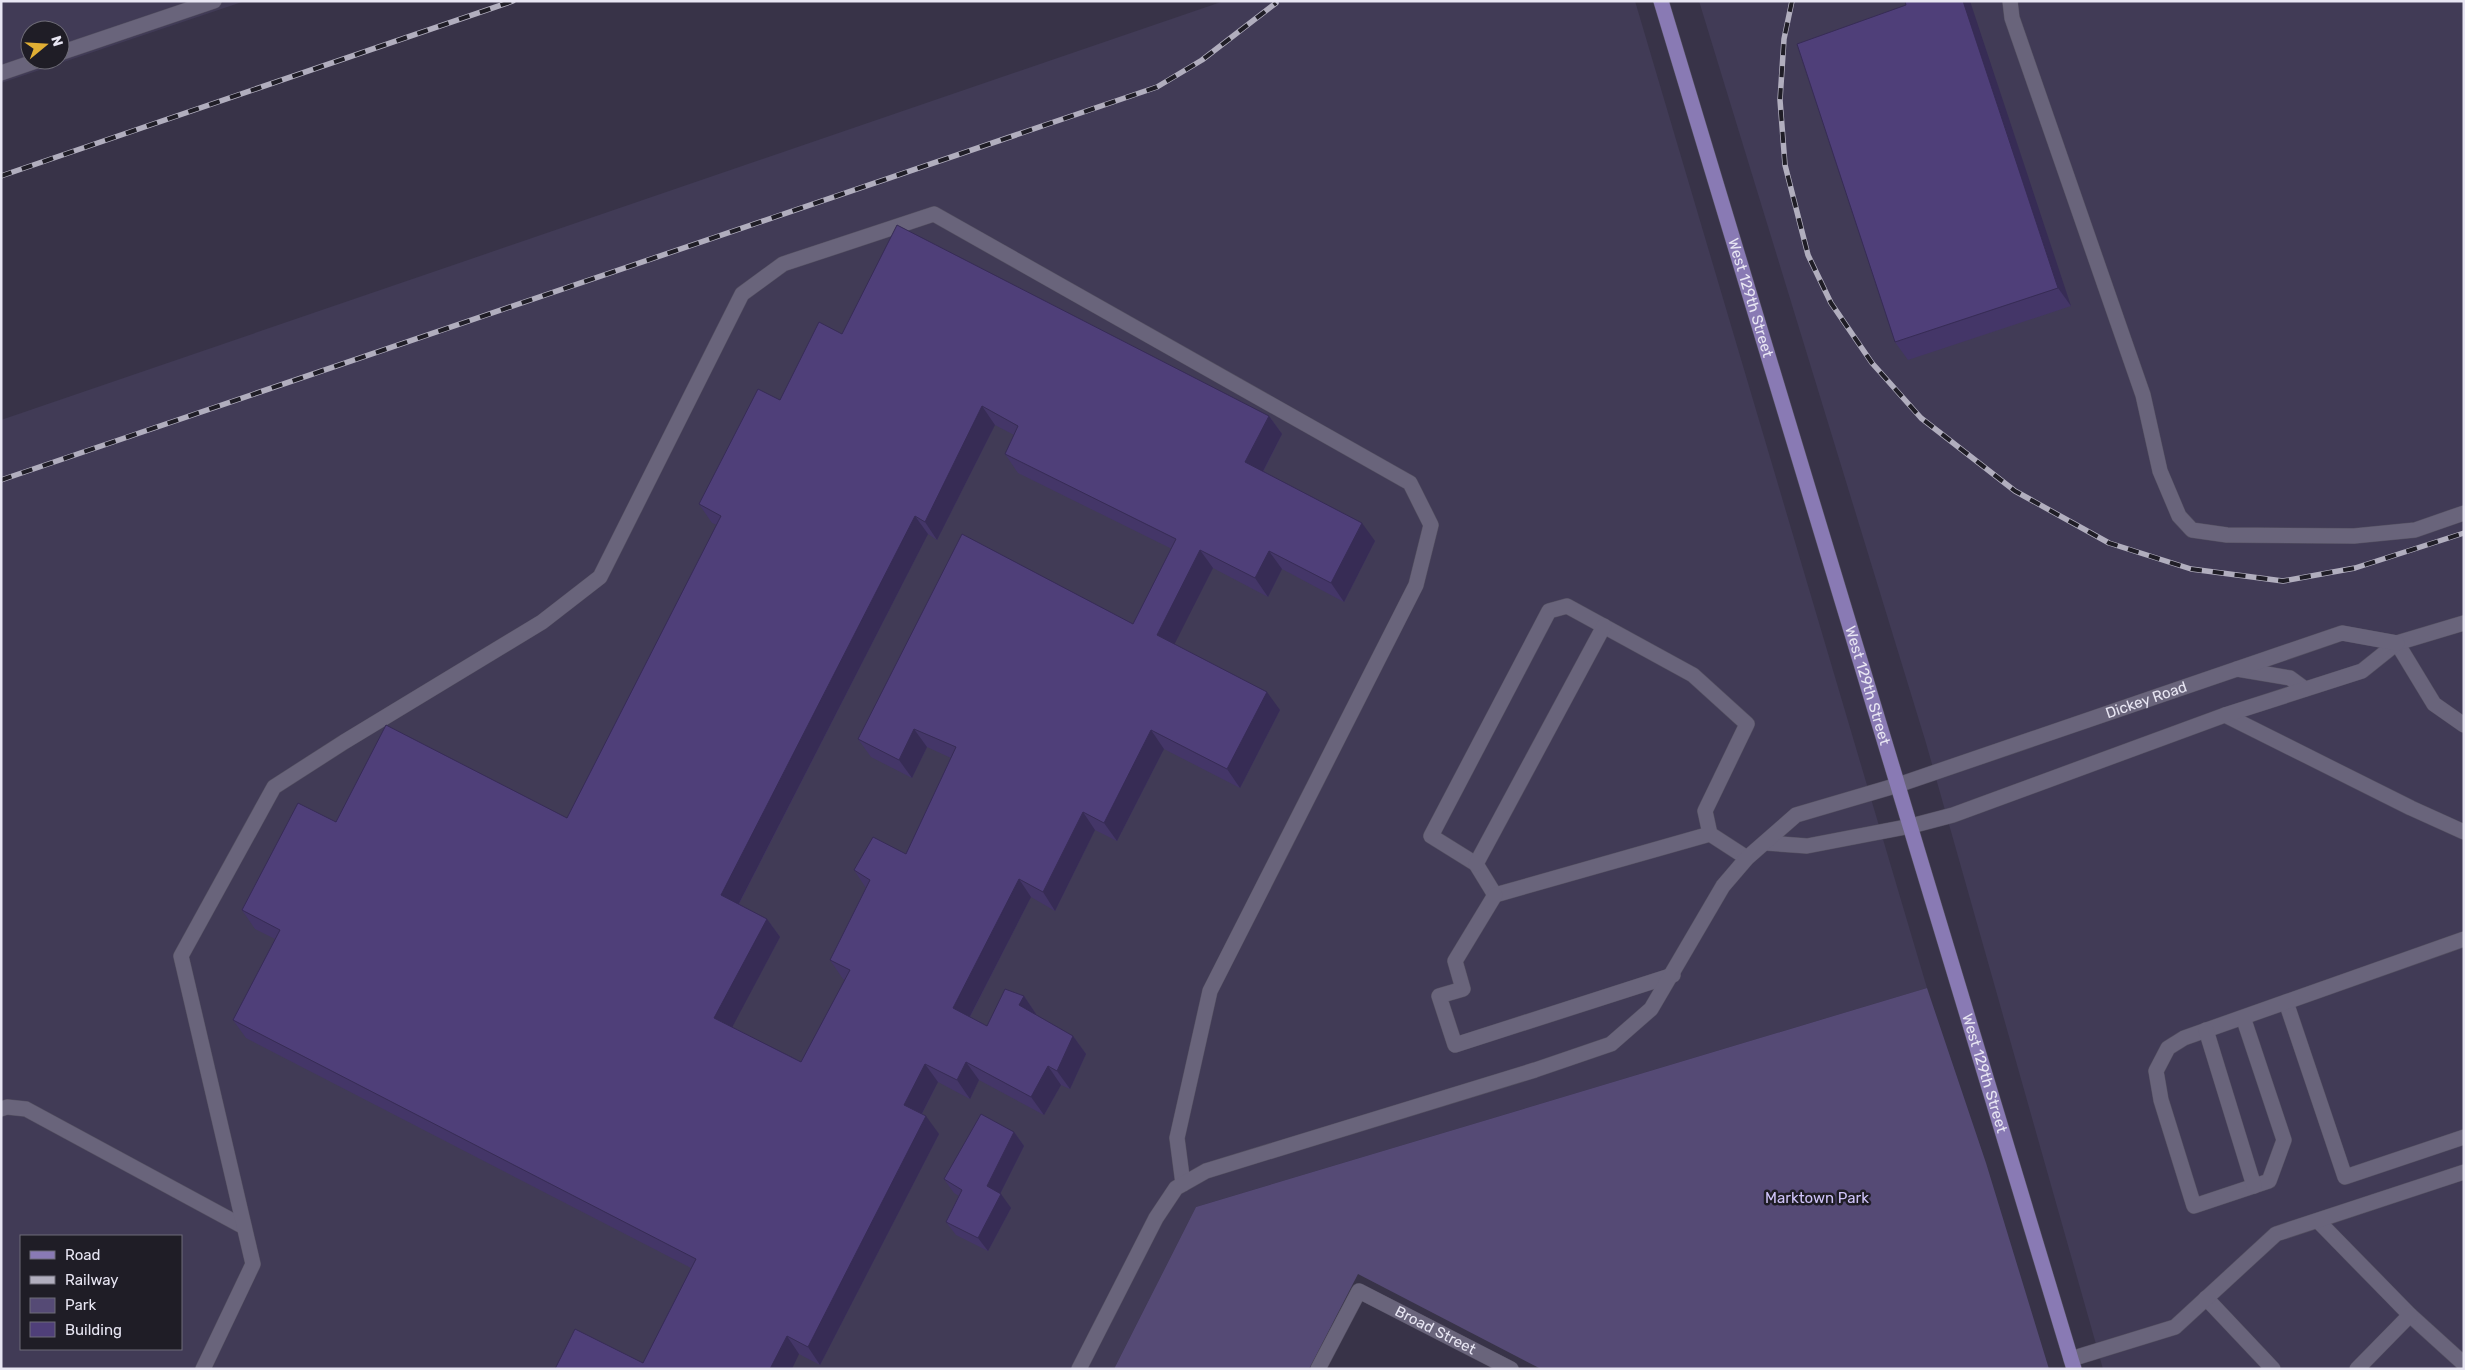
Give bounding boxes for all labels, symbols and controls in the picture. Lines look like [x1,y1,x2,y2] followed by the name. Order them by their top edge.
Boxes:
[20,20,70,70] north arrow
[47,34,67,49] text: N
[1724,236,1777,360] street label: West 129th Street
[1841,624,1894,747] street label: West 129th Street
[2103,678,2189,722] street label: Dickey Road
[1958,1011,2011,1135] street label: West 129th Street
[1765,1189,1869,1207] park label: Marktown Park
[20,1235,182,1350] legend
[65,1246,101,1264] text: Road
[65,1271,119,1289] text: Railway
[65,1296,96,1314] text: Park
[1392,1302,1479,1358] street label: Broad Street
[65,1321,122,1339] text: Building

